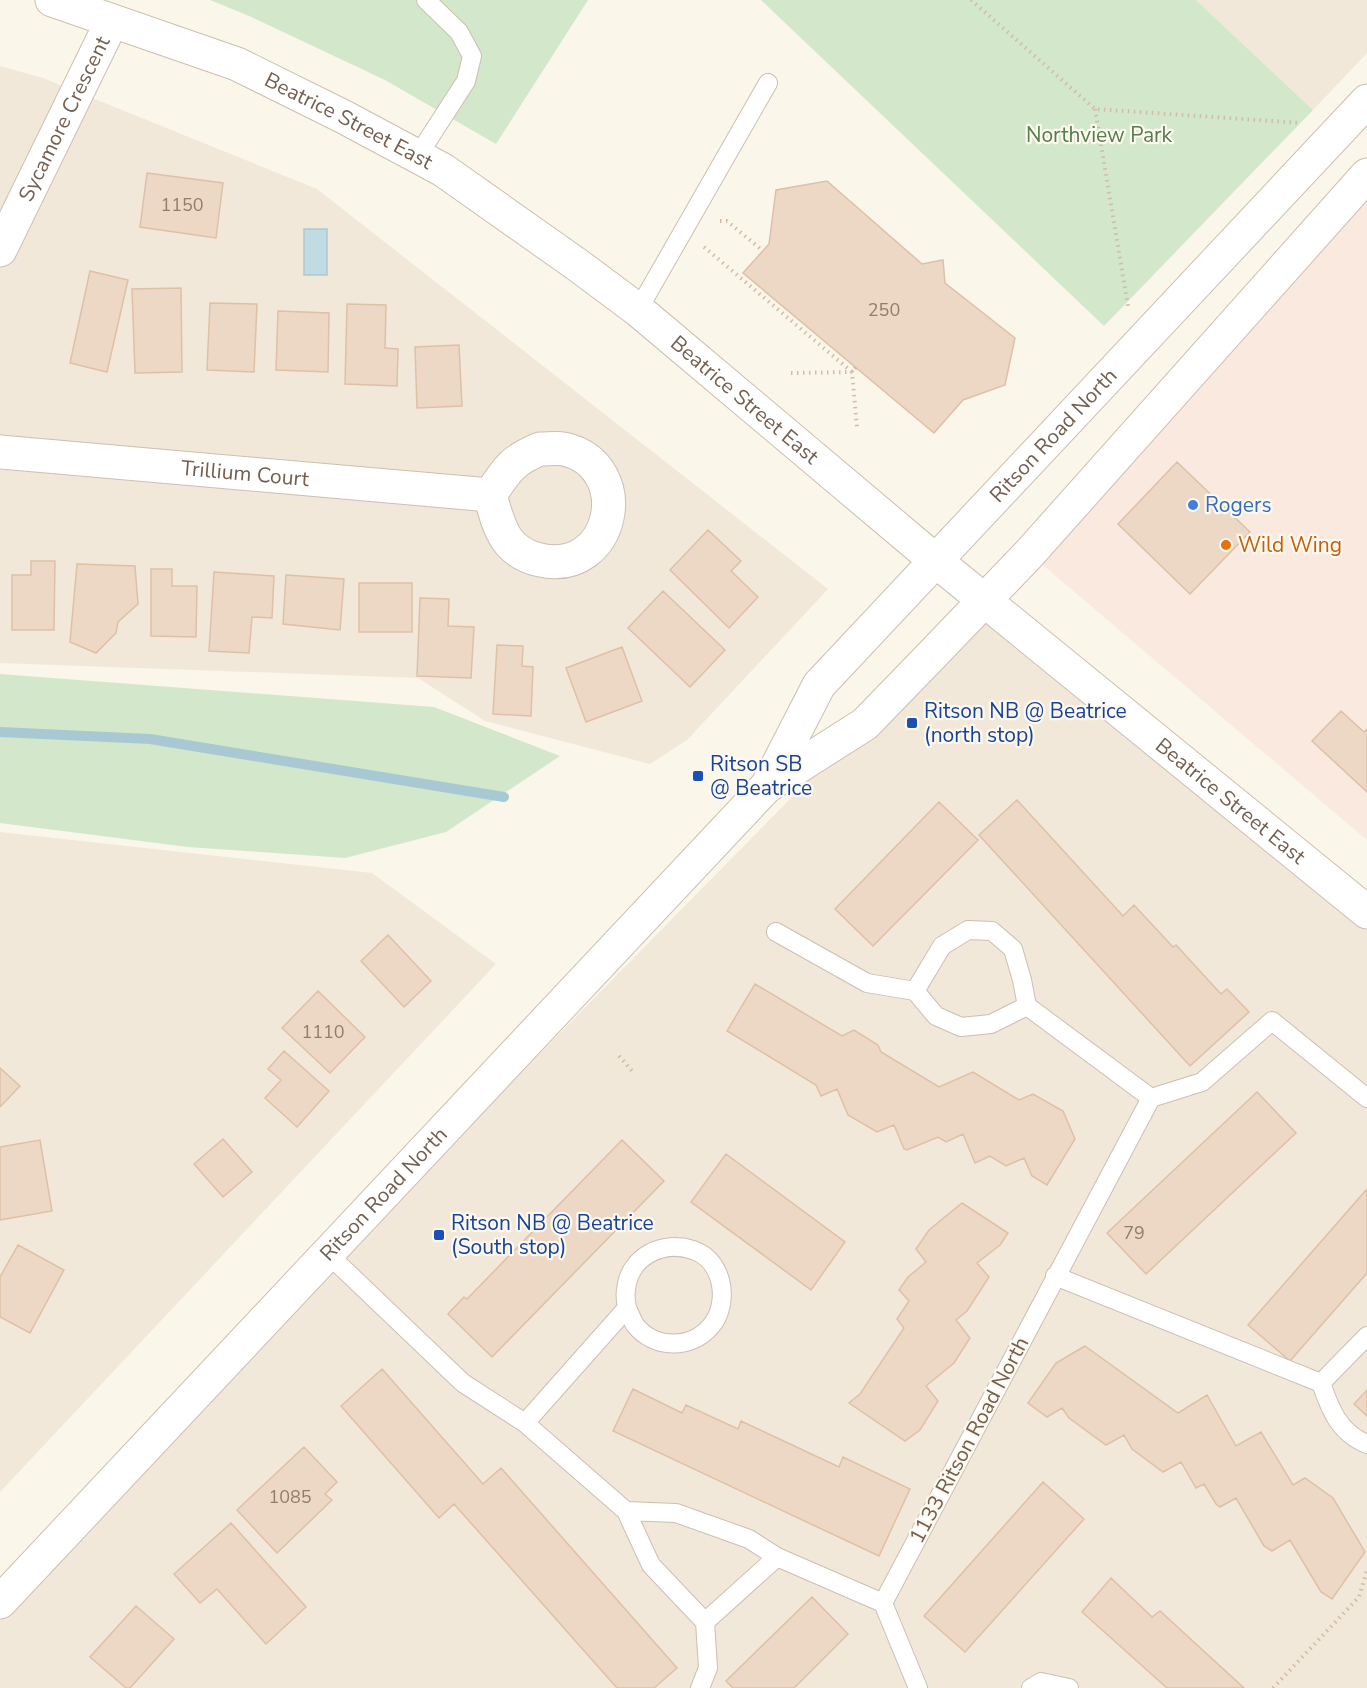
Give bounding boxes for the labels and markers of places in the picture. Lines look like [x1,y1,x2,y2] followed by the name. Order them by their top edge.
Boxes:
[1205,491,1271,519] place label: Rogers
[1186,498,1200,512] marker: Rogers
[1238,531,1342,559] place label: Wild Wing
[1219,538,1233,552] marker: Wild Wing
[924,697,1127,749] place label: Ritson NB @ Beatrice (north stop)
[905,716,919,730] marker: Ritson NB @ Beatrice (north stop)
[710,750,812,802] place label: Ritson SB @ Beatrice
[691,769,705,783] marker: Ritson SB @ Beatrice
[451,1209,654,1261] place label: Ritson NB @ Beatrice (South stop)
[432,1228,446,1242] marker: Ritson NB @ Beatrice (South stop)

